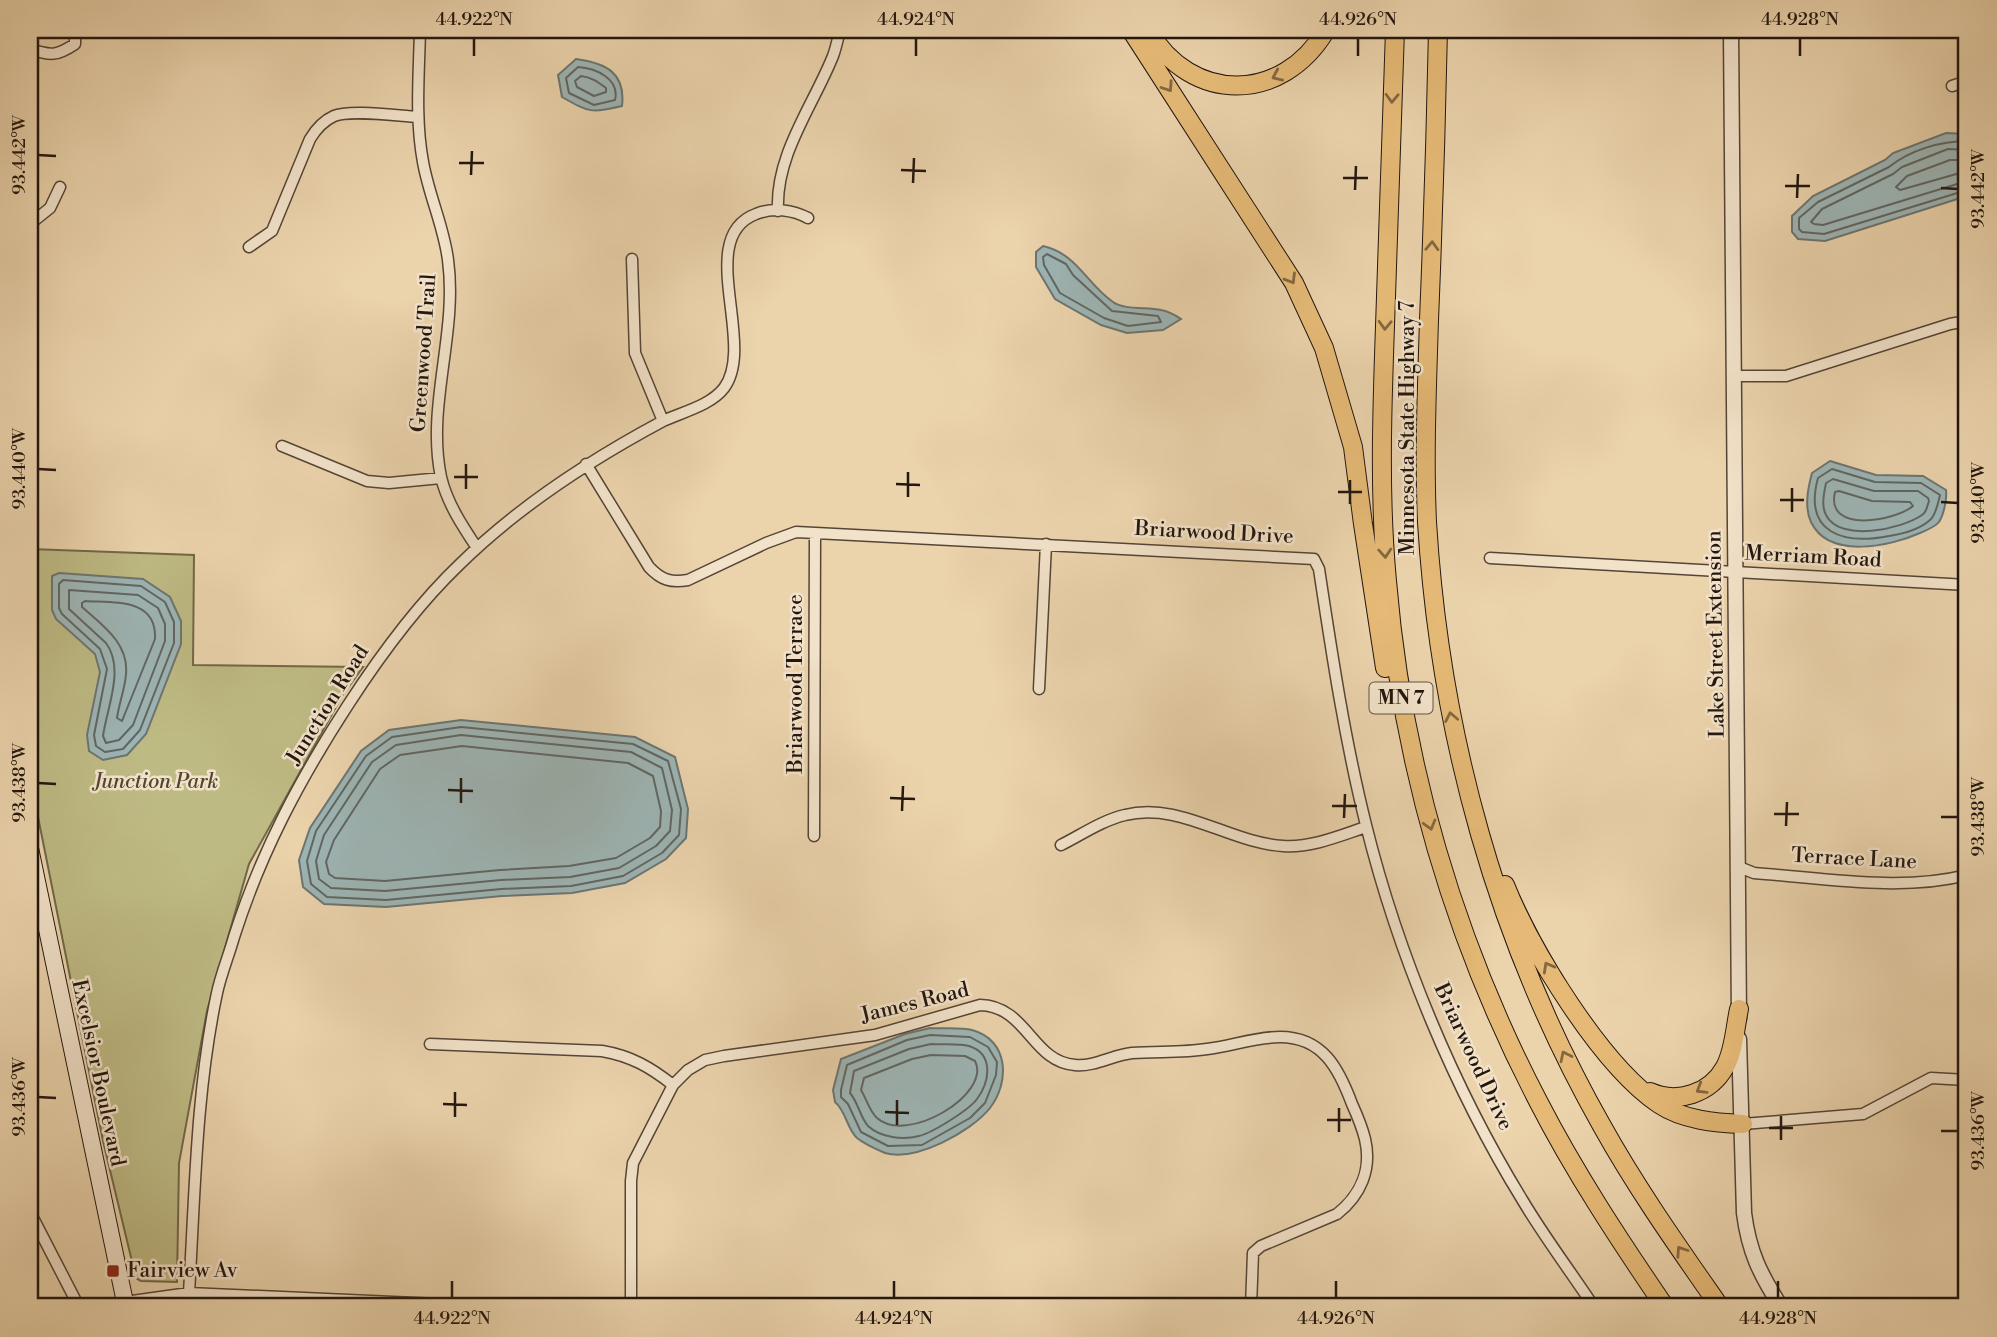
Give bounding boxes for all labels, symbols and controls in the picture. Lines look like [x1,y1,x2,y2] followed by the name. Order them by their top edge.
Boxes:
[435,8,513,31] text: 44.922°N
[877,8,956,31] text: 44.924°N
[1319,8,1398,31] text: 44.926°N
[1761,8,1840,31] text: 44.928°N
[1272,68,1284,82] one-way arrow
[1160,79,1172,92] one-way arrow
[1385,93,1400,104] one-way arrow
[8,114,31,195] text: 93.442°W
[1967,148,1990,229] text: 93.442°W
[1424,240,1439,251] one-way arrow
[1282,271,1295,284] one-way arrow
[405,273,443,433] street label: Greenwood Trail
[1395,300,1421,555] street label: Minnesota State Highway 7
[1377,320,1392,331] one-way arrow
[8,428,31,510] text: 93.440°W
[1967,462,1990,544] text: 93.440°W
[1133,516,1294,550] street label: Briarwood Drive
[1701,530,1731,738] street label: Lake Street Extension
[1744,540,1882,574] street label: Merriam Road
[1377,547,1392,558] one-way arrow
[783,594,809,775] street label: Briarwood Terrace
[280,640,375,770] street label: Junction Road
[1370,682,1432,713] road number: MN 7
[1444,711,1459,723] one-way arrow
[8,743,31,823] text: 93.438°W
[92,769,218,795] park label: Junction Park
[1967,777,1990,857] text: 93.438°W
[1422,819,1436,831] one-way arrow
[1791,843,1917,875] street label: Terrace Lane
[1543,962,1556,975] one-way arrow
[65,977,131,1169] street label: Excelsior Boulevard
[857,977,972,1029] street label: James Road
[1427,978,1518,1135] street label: Briarwood Drive
[1559,1051,1573,1063] one-way arrow
[8,1057,31,1137] text: 93.436°W
[1696,1081,1709,1094] one-way arrow
[1967,1091,1990,1171] text: 93.436°W
[1677,1246,1689,1259] one-way arrow
[127,1258,238,1284] place label: Fairview Av
[105,1263,121,1279] marker: Fairview Av
[413,1307,491,1330] text: 44.922°N
[855,1307,934,1330] text: 44.924°N
[1297,1307,1376,1330] text: 44.926°N
[1739,1307,1818,1330] text: 44.928°N

